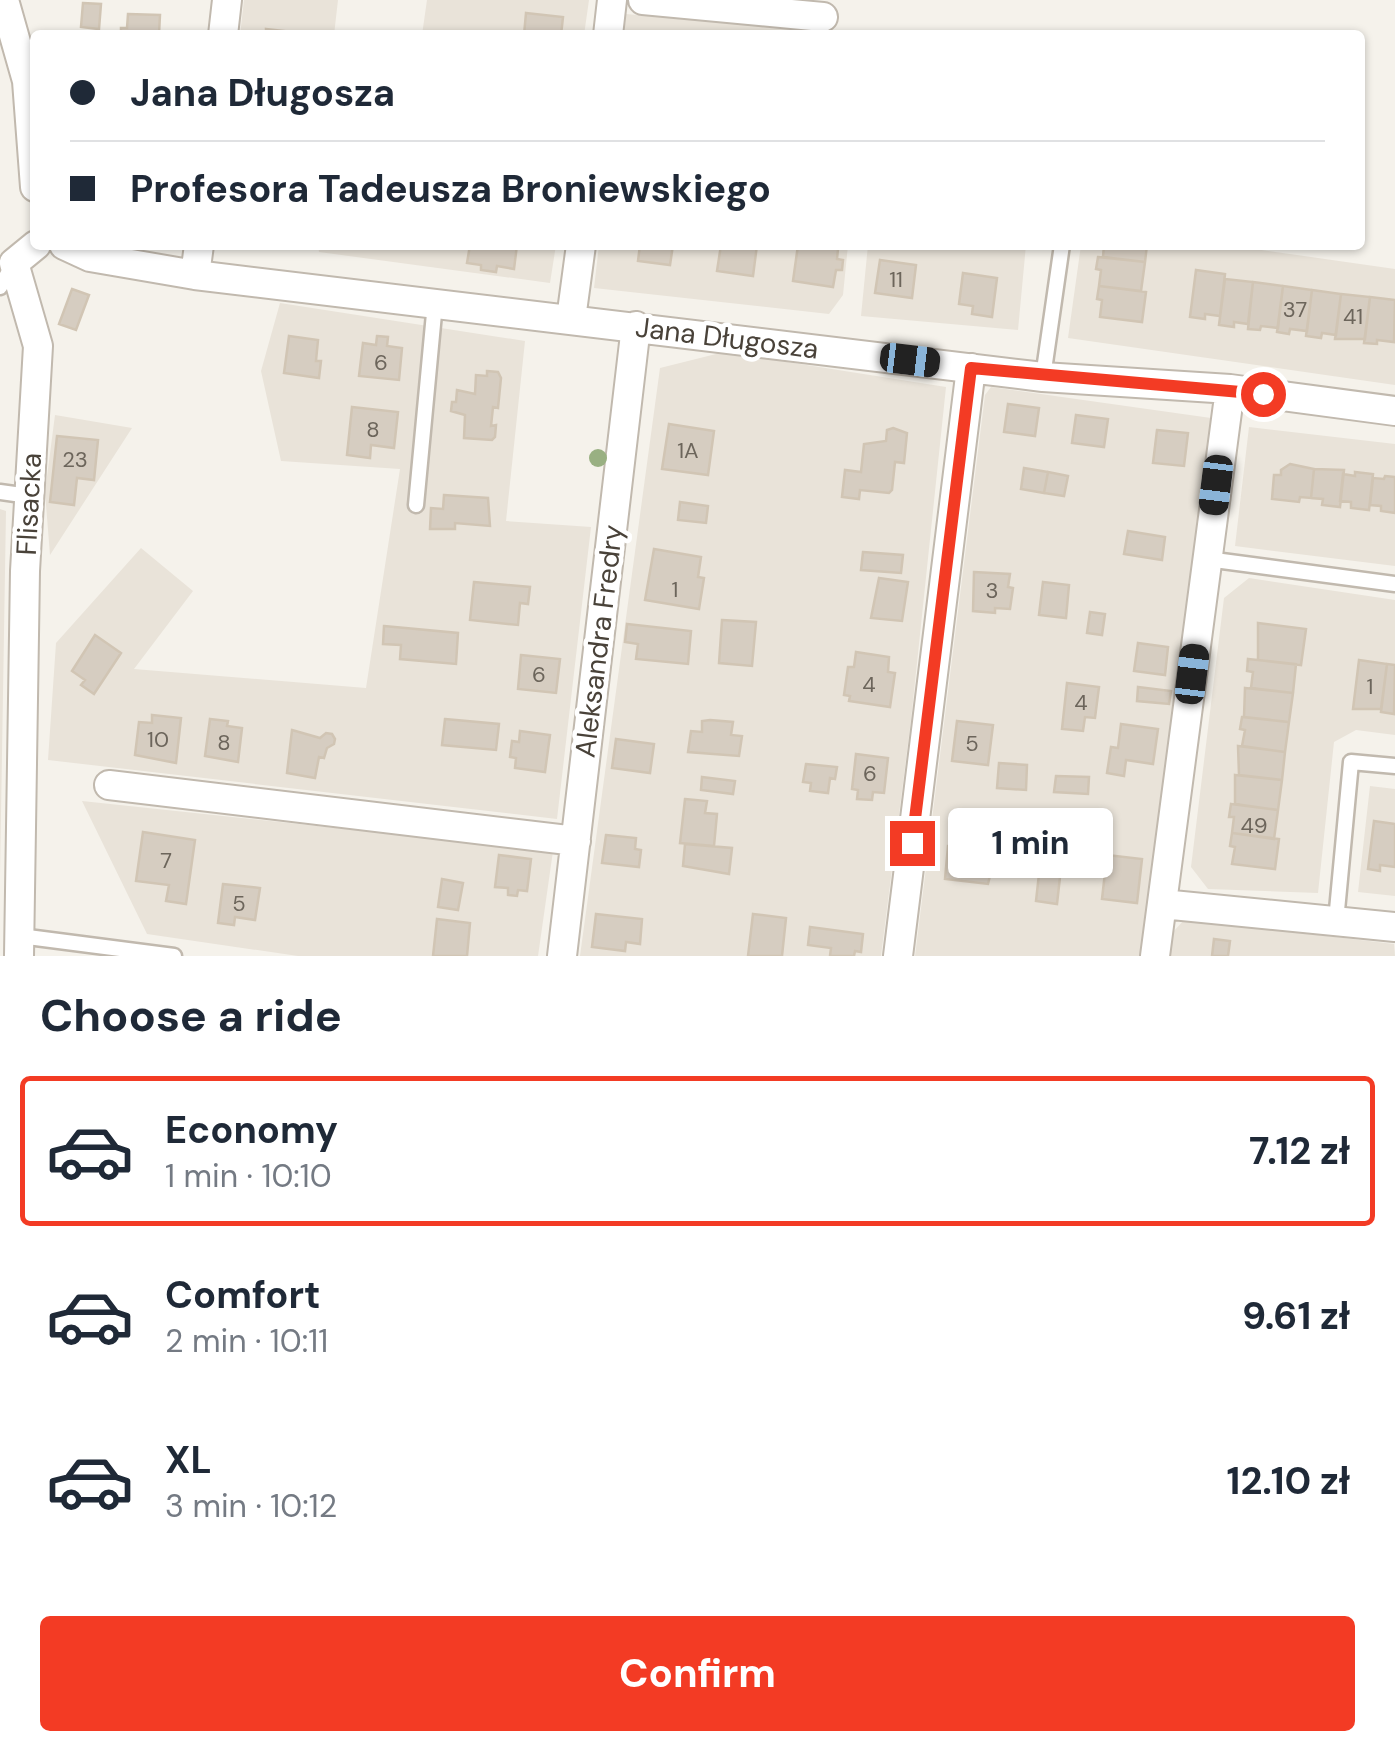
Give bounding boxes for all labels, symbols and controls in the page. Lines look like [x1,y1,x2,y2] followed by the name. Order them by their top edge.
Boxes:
[130,68,395,118] text: Jana Długosza
[130,164,771,214] text: Profesora Tadeusza Broniewskiego
[889,265,903,294] house number: 11
[1283,295,1307,324] house number: 37
[1343,302,1363,331] house number: 41
[633,308,821,368] street label: Jana Długosza
[878,341,942,379] car
[374,348,388,377] house number: 6
[1241,372,1286,417] route start
[366,415,380,444] house number: 8
[677,436,699,465] house number: 1A
[62,445,88,474] house number: 23
[8,452,50,556] street label: Flisacka
[1197,453,1235,517] car
[566,523,632,759] street label: Aleksandra Fredry
[672,575,678,604] house number: 1
[985,576,999,605] house number: 3
[1173,642,1211,706] car
[532,660,546,689] house number: 6
[862,670,876,699] house number: 4
[1367,672,1373,701] house number: 1
[1074,688,1088,717] house number: 4
[147,725,169,754] house number: 10
[217,728,231,757] house number: 8
[965,729,979,758] house number: 5
[863,759,877,788] house number: 6
[947,808,1112,878] callout: 1 min
[1240,811,1268,840] house number: 49
[890,821,935,866] route end
[992,822,1069,864] text: 1 min
[160,846,172,875] house number: 7
[232,889,246,918] house number: 5
[40,986,342,1045] text: Choose a ride
[165,1105,338,1155] text: Economy
[45,1106,135,1196] icon: car
[1249,1126,1350,1176] text: 7.12 zł
[165,1155,332,1197] text: 1 min · 10:10
[165,1270,321,1320] text: Comfort
[45,1271,135,1361] icon: car
[1242,1291,1350,1341] text: 9.61 zł
[165,1320,328,1362] text: 2 min · 10:11
[165,1435,212,1485] text: XL
[45,1436,135,1526] icon: car
[1227,1456,1350,1506] text: 12.10 zł
[165,1485,337,1527] text: 3 min · 10:12
[40,1616,1355,1731] button: Confirm

